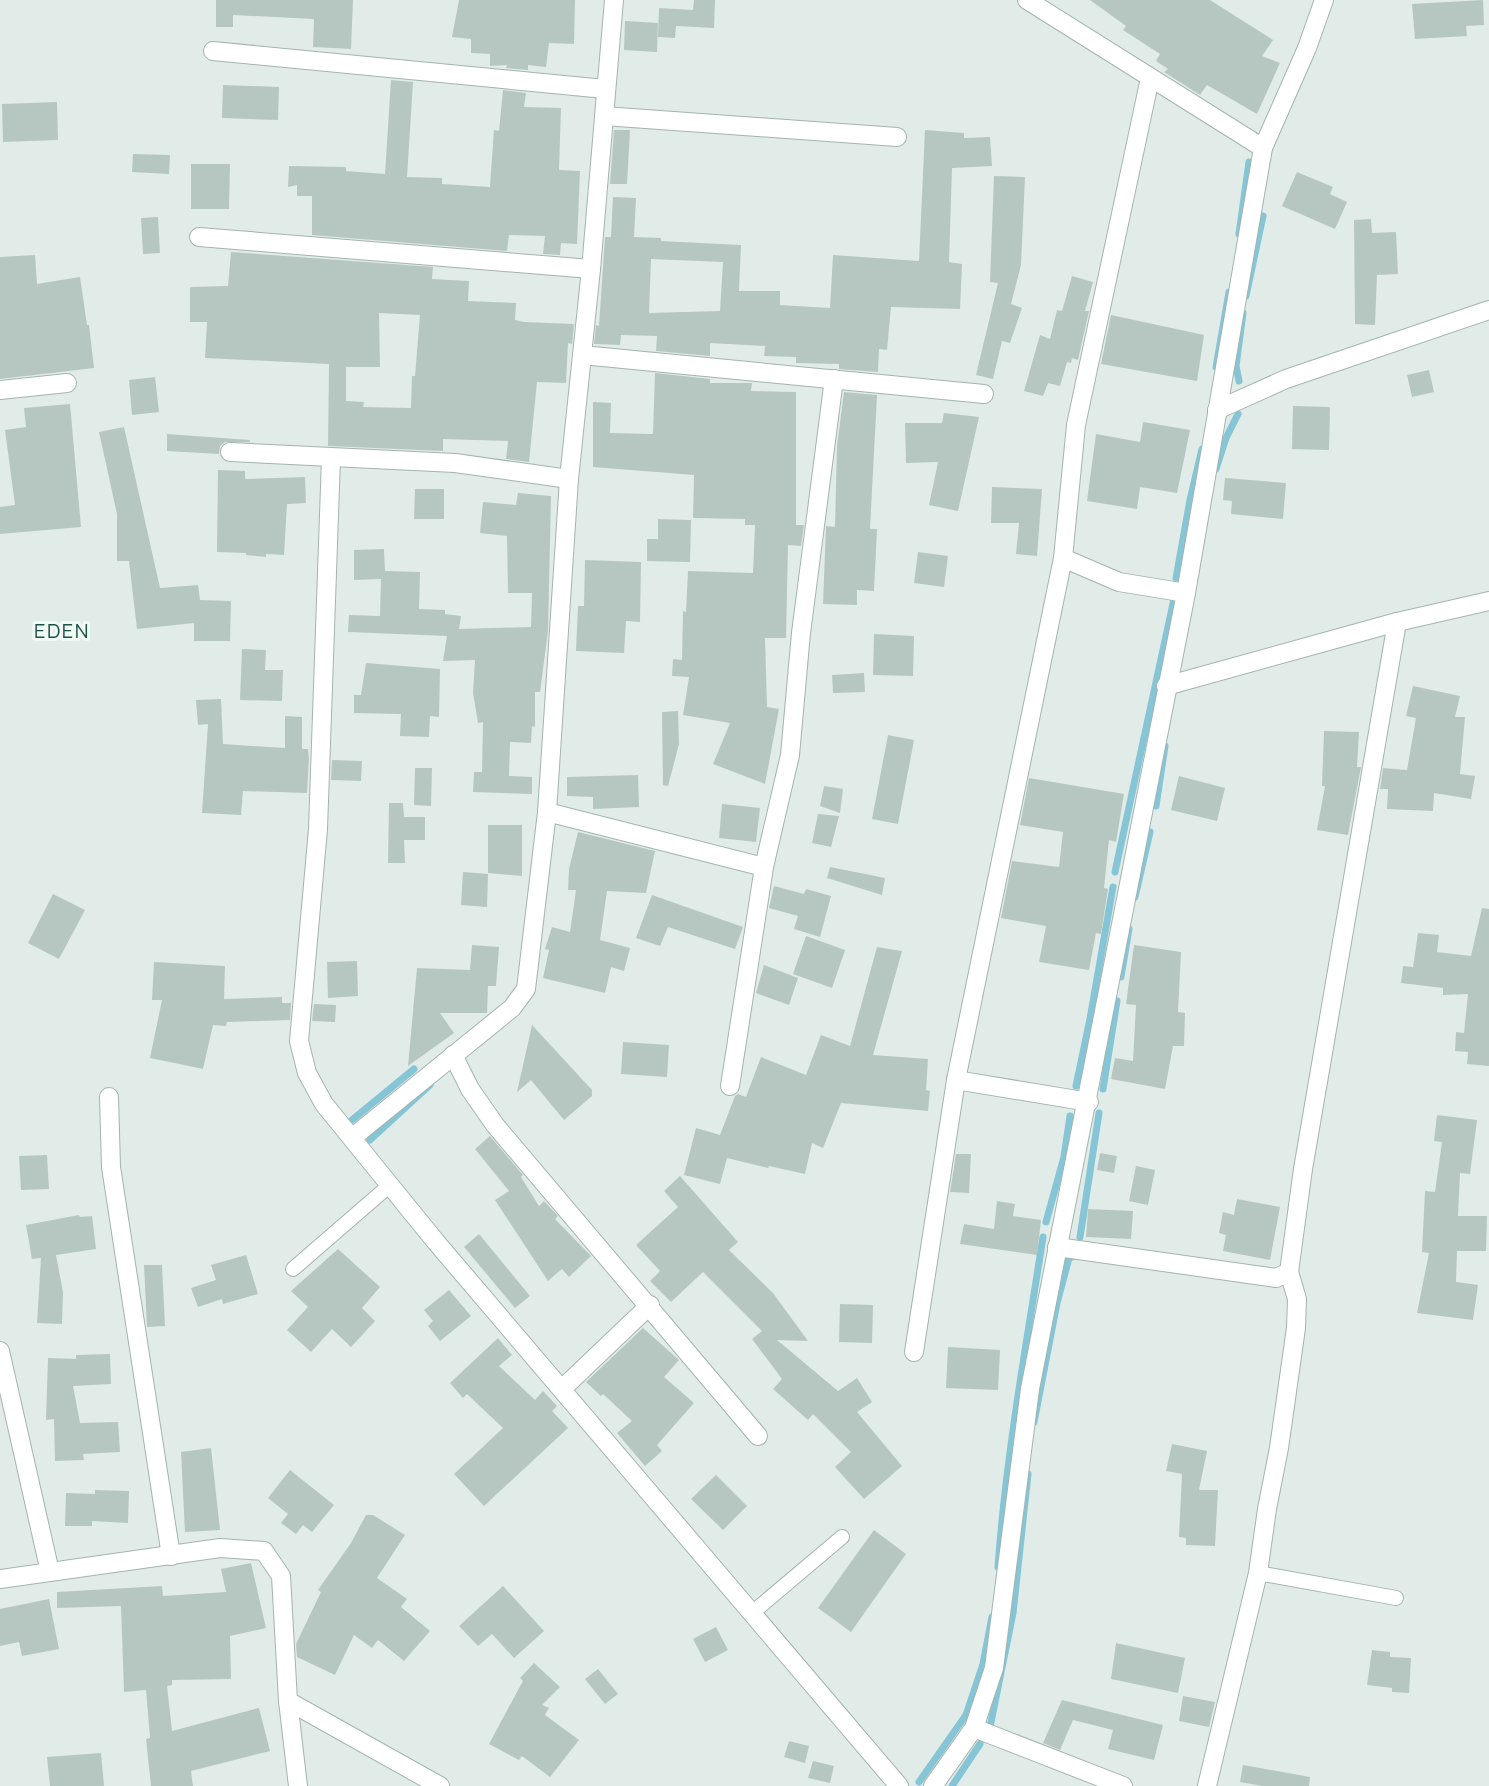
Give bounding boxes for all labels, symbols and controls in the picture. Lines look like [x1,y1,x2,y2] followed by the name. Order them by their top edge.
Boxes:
[34,617,90,644] district label: EDEN

